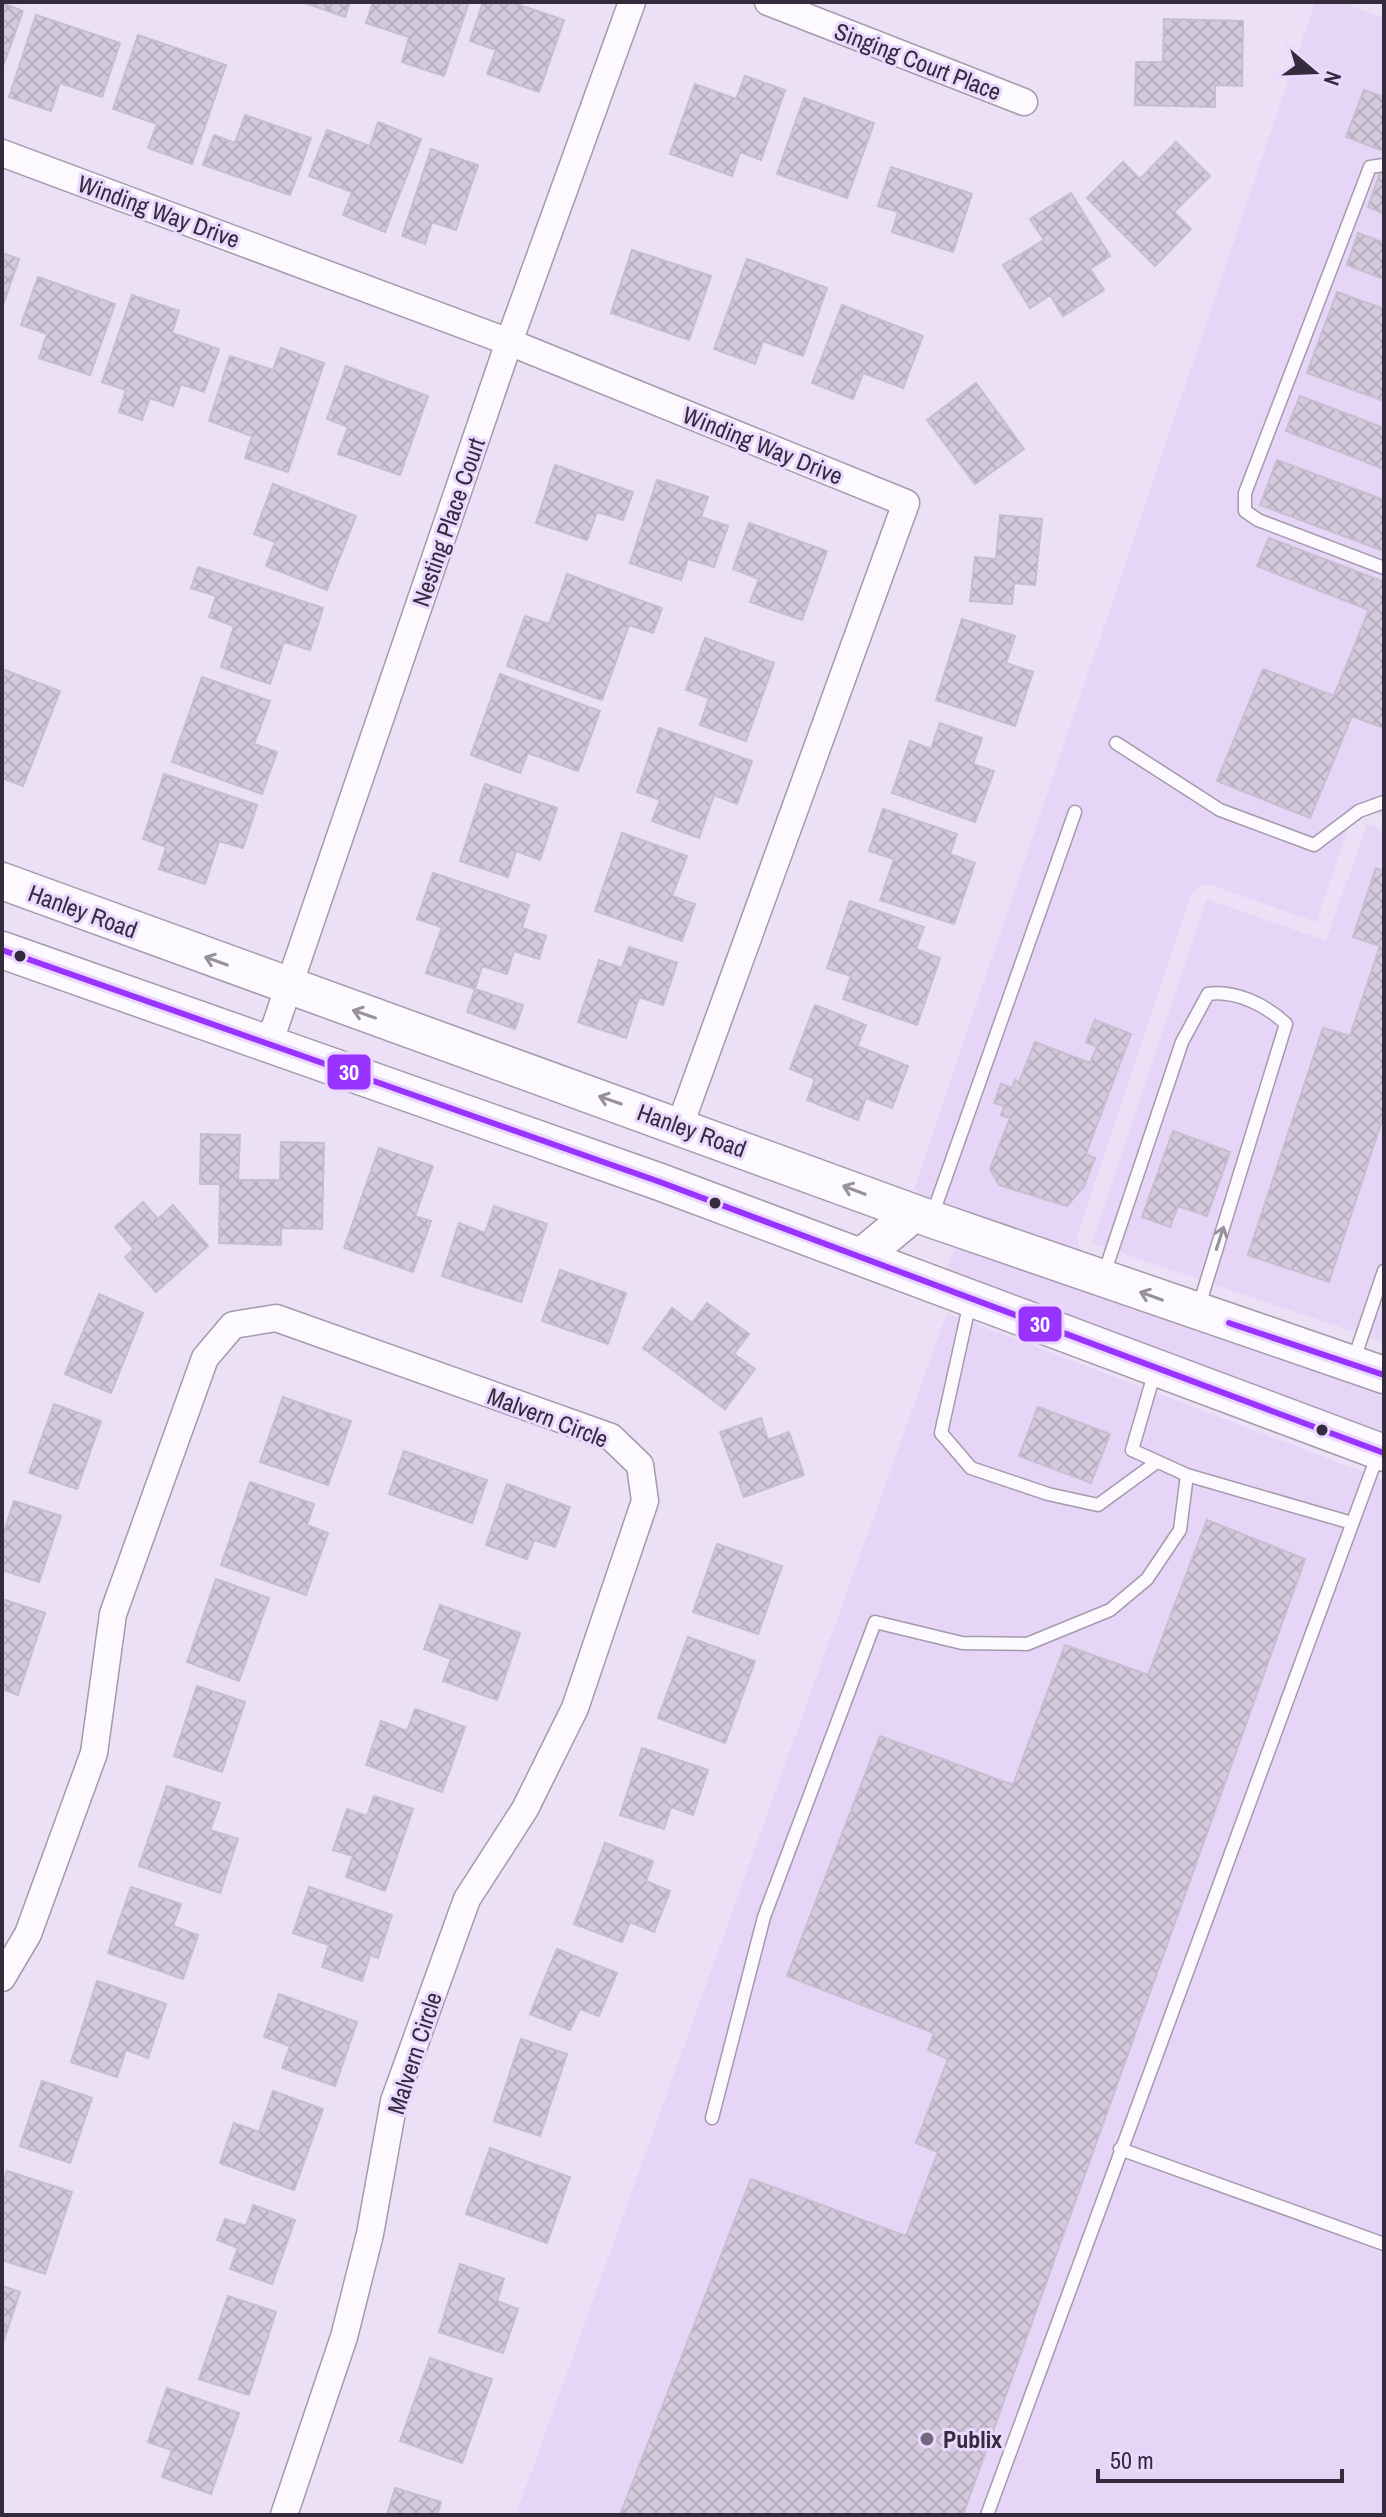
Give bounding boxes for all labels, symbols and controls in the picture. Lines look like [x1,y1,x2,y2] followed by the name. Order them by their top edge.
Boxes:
[830,15,1006,107] street label: Singing Court Place
[1274,32,1354,112] north arrow
[1317,67,1349,90] text: N
[74,167,244,255] street label: Winding Way Drive
[678,398,848,492] street label: Winding Way Drive
[404,433,492,610] street label: Nesting Place Court
[24,877,142,945] street label: Hanley Road
[12,948,28,964] unlabelled marker
[204,952,229,967] one-way arrow
[352,1006,377,1020] one-way arrow
[326,1053,372,1091] line badge: 30
[339,1057,359,1087] text: 30
[598,1092,622,1106] one-way arrow
[633,1096,751,1164] street label: Hanley Road
[842,1182,866,1196] one-way arrow
[707,1195,723,1211] unlabelled marker
[1214,1226,1228,1251] one-way arrow
[1139,1288,1164,1302] one-way arrow
[1017,1305,1063,1343] line badge: 30
[1030,1309,1050,1339] text: 30
[483,1379,613,1455] street label: Malvern Circle
[1314,1422,1330,1438] unlabelled marker
[379,1988,449,2118] street label: Malvern Circle
[943,2423,1002,2455] place label: Publix
[918,2430,936,2448] marker: Publix
[1098,2433,1342,2483] scale bar
[1110,2444,1154,2476] text: 50 m

